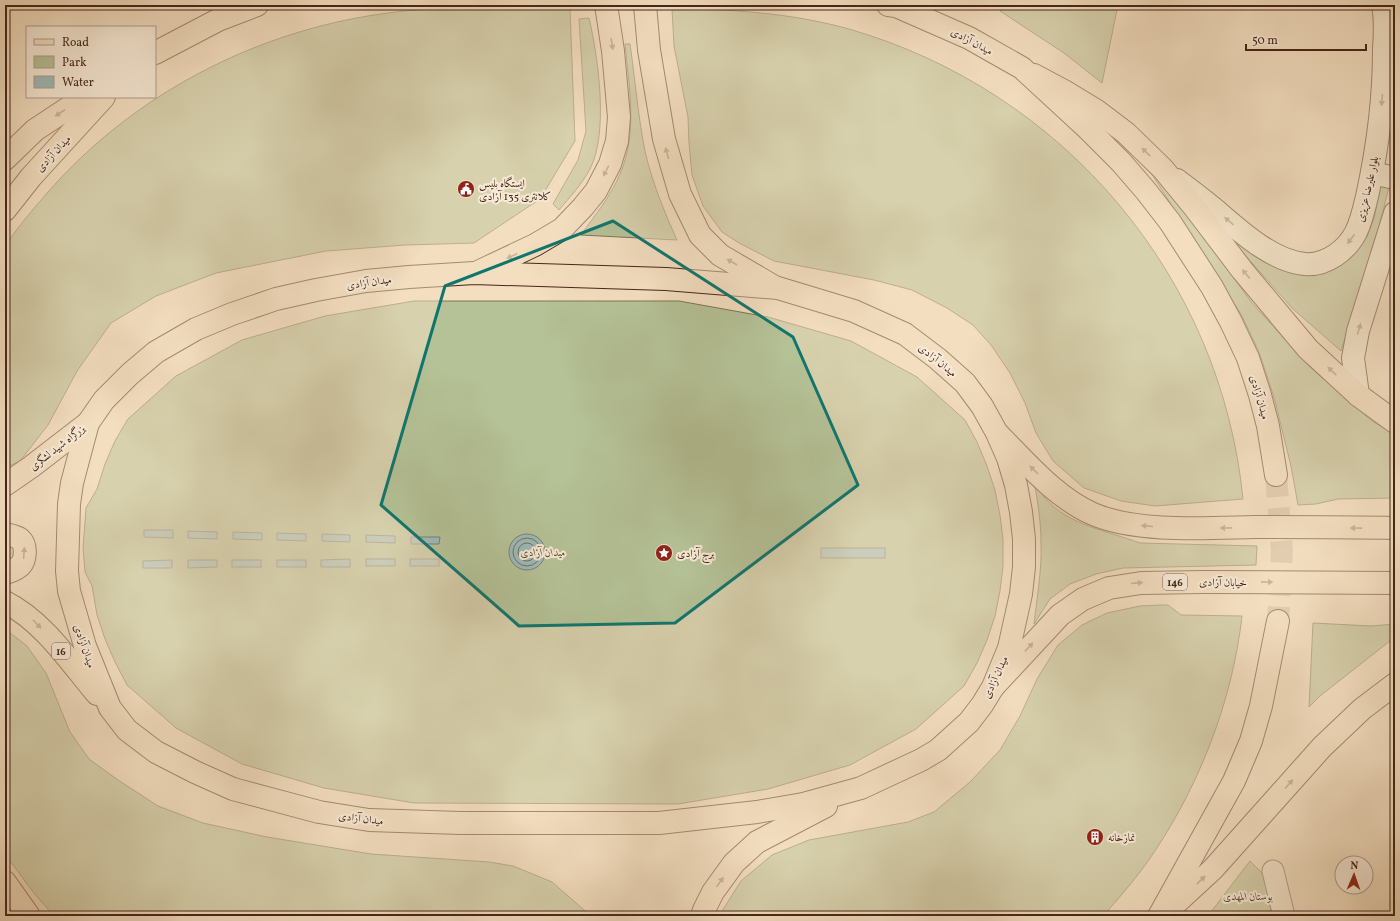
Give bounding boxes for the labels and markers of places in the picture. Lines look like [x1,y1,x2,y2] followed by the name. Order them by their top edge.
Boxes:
[479,176,551,205] place label: ایستگاه پلیس کلانتری 135 آزادی
[456,179,476,199] public building icon: ایستگاه پلیس کلانتری 135 آزادی
[654,543,674,563] place icon: برج آزادی
[677,546,714,564] place label: برج آزادی
[1085,827,1105,847] building icon: نمازخانه
[1108,831,1135,846] place label: نمازخانه

